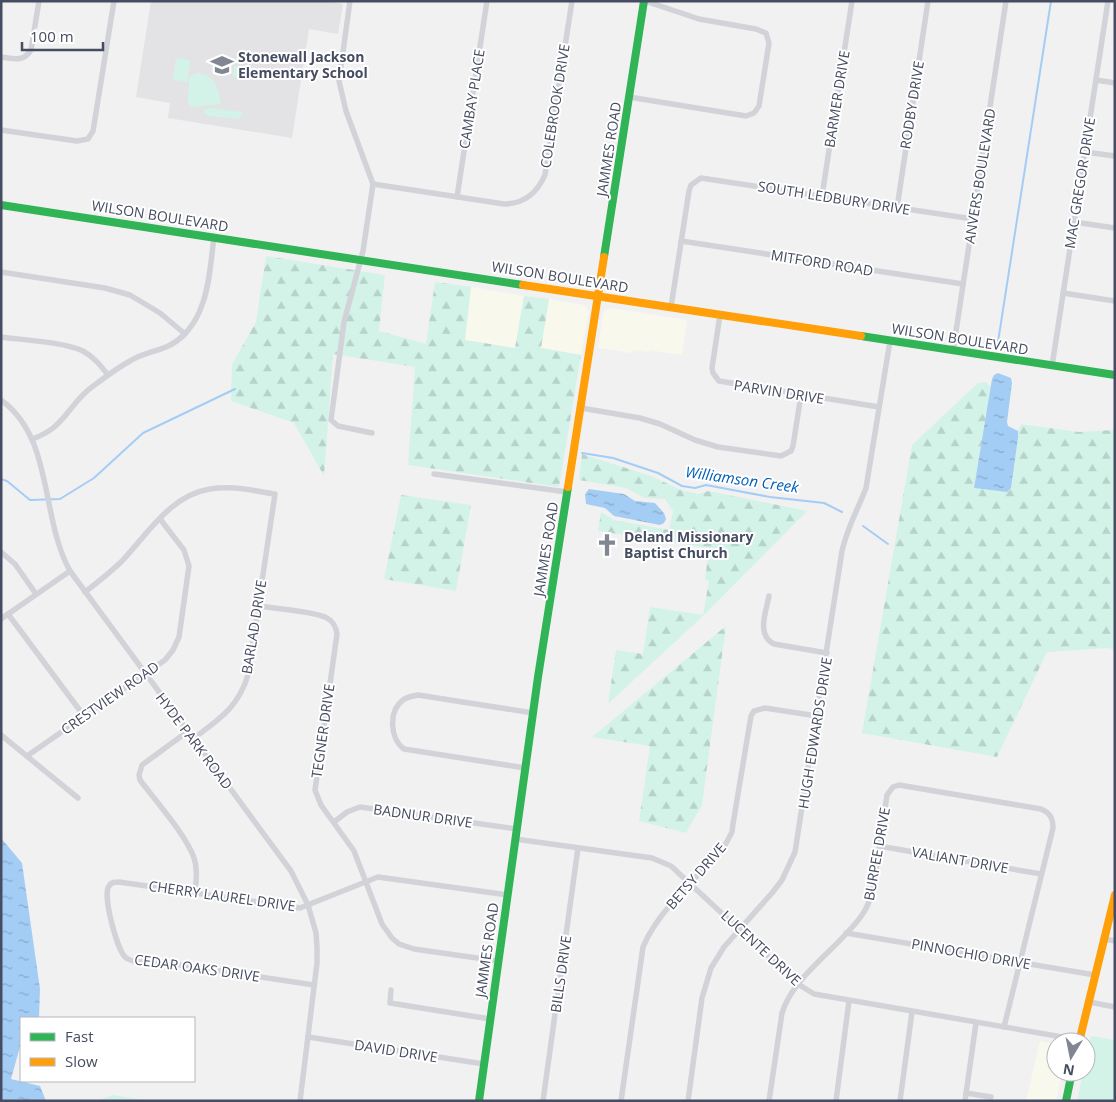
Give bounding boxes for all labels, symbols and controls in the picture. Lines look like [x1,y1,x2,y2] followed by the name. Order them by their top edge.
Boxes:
[22,20,104,52] scale bar
[30,26,74,46] text: 100 m
[535,43,574,169] street label: COLEBROOK DRIVE
[238,47,368,82] place label: Stonewall Jackson Elementary School
[454,48,489,150] street label: CAMBAY PLACE
[819,49,854,149] street label: BARMER DRIVE
[209,52,235,78] school or university icon: Stonewall Jackson Elementary School
[895,59,928,150] street label: RODBY DRIVE
[591,100,625,200] street label: JAMMES ROAD
[959,107,1000,245] street label: ANVERS BOULEVARD
[1060,116,1099,250] street label: MAC GREGOR DRIVE
[757,176,912,219] street label: SOUTH LEDBURY DRIVE
[90,195,230,236] street label: WILSON BOULEVARD
[770,245,875,280] street label: MITFORD ROAD
[490,256,630,297] street label: WILSON BOULEVARD
[890,318,1030,359] street label: WILSON BOULEVARD
[733,375,826,408] street label: PARVIN DRIVE
[684,461,801,497] water label: Williamson Creek
[528,500,562,600] street label: JAMMES ROAD
[624,527,753,562] place label: Deland Missionary Baptist Church
[594,532,620,558] church icon: Deland Missionary Baptist Church
[237,578,270,675] street label: BARLAD DRIVE
[793,656,836,810] street label: HUGH EDWARDS DRIVE
[57,657,163,739] street label: CRESTVIEW ROAD
[306,683,339,779] street label: TEGNER DRIVE
[152,689,237,793] street label: HYDE PARK ROAD
[372,799,474,832] street label: BADNUR DRIVE
[859,806,894,902] street label: BURPEE DRIVE
[661,838,730,913] street label: BETSY DRIVE
[910,842,1010,877] street label: VALIANT DRIVE
[147,876,297,915] street label: CHERRY LAUREL DRIVE
[470,901,503,1000] street label: JAMMES ROAD
[717,906,805,990] street label: LUCENTE DRIVE
[546,934,575,1014] street label: BILLS DRIVE
[910,934,1032,973] street label: PINNOCHIO DRIVE
[133,949,261,986] street label: CEDAR OAKS DRIVE
[20,1017,195,1082] legend
[65,1026,94,1046] text: Fast
[1046,1032,1096,1082] north arrow
[353,1035,439,1066] street label: DAVID DRIVE
[65,1051,98,1071] text: Slow
[1061,1060,1076,1081] text: N

